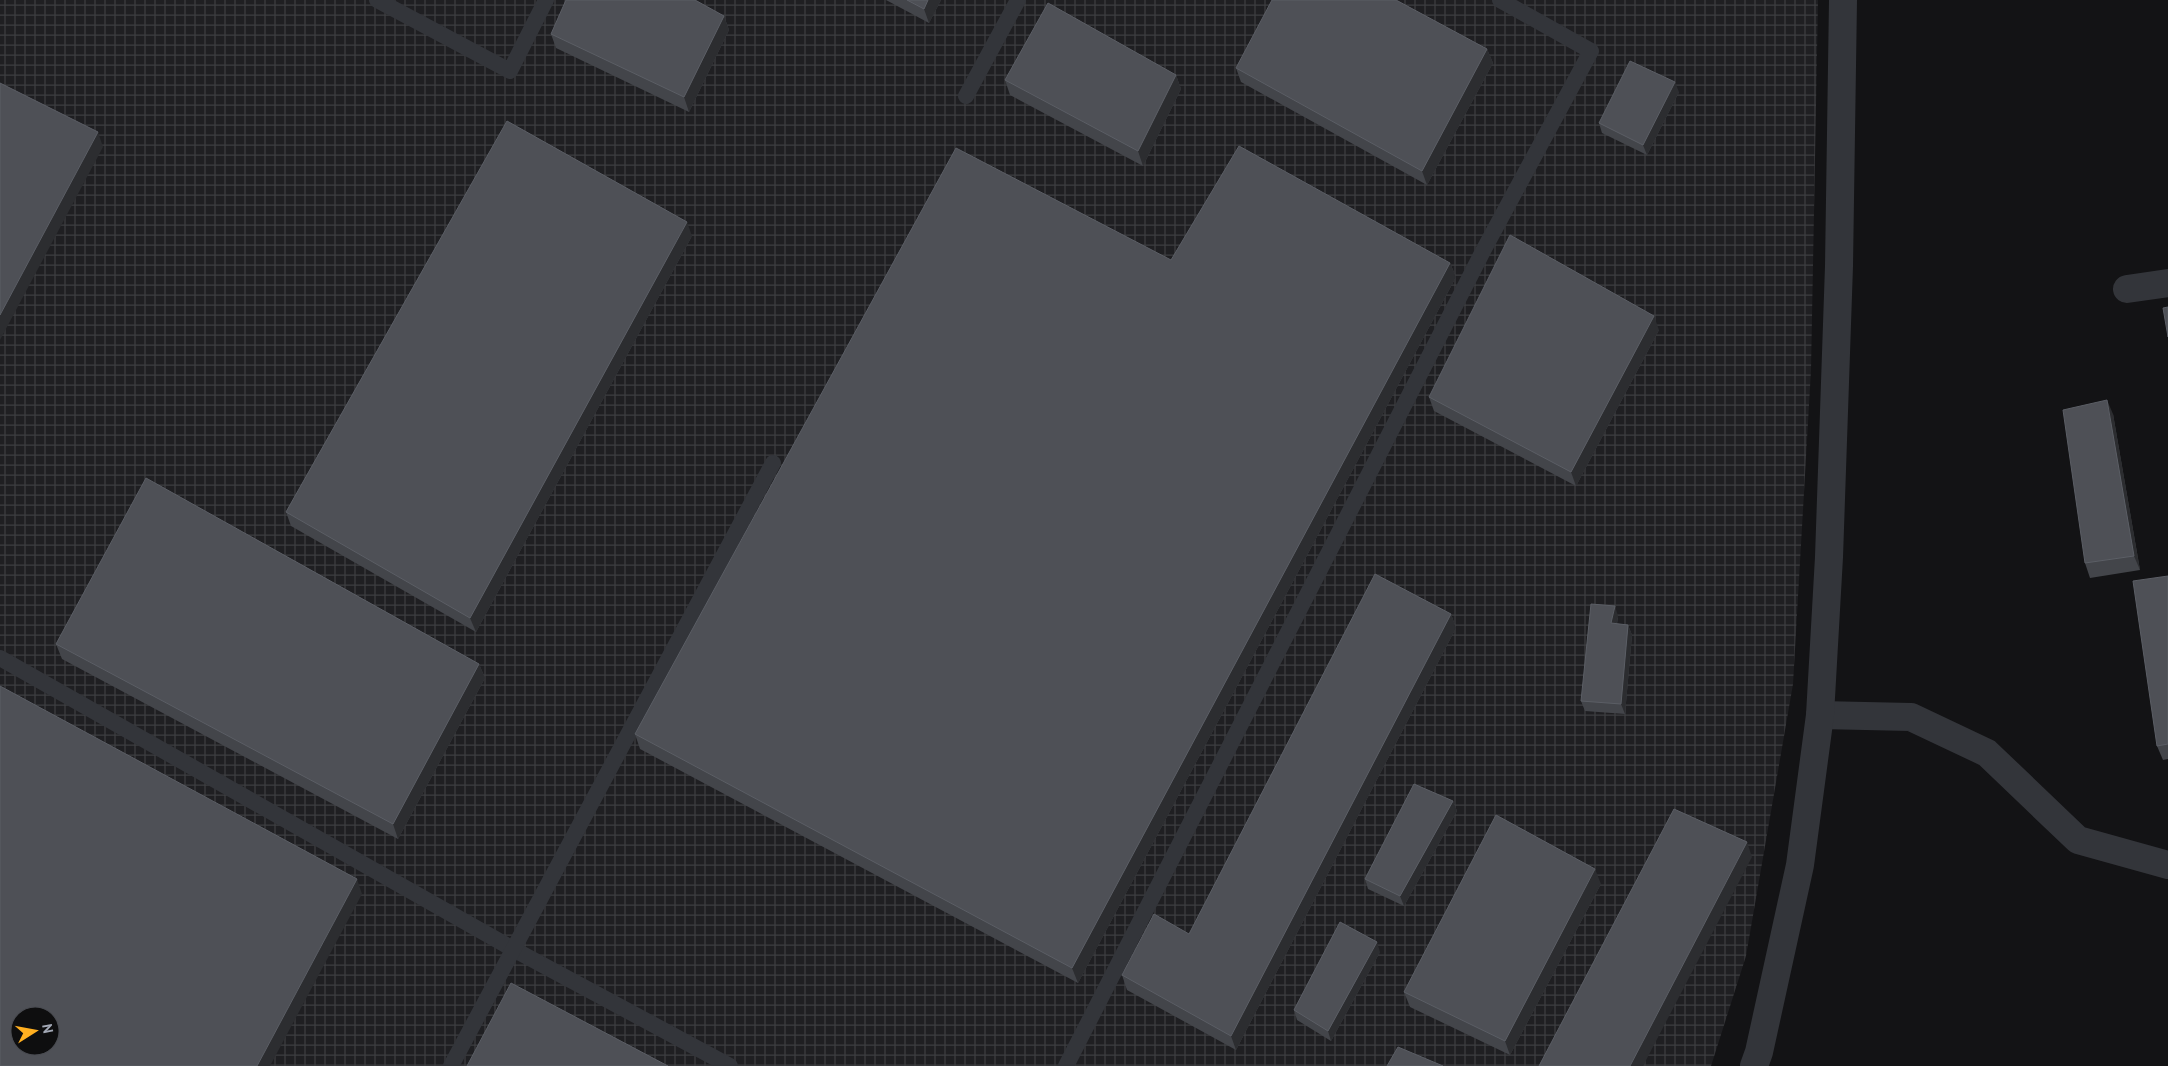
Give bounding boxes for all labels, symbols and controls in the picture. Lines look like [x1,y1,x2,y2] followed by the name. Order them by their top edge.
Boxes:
[10,1006,60,1056] north arrow
[38,1022,57,1035] text: N

